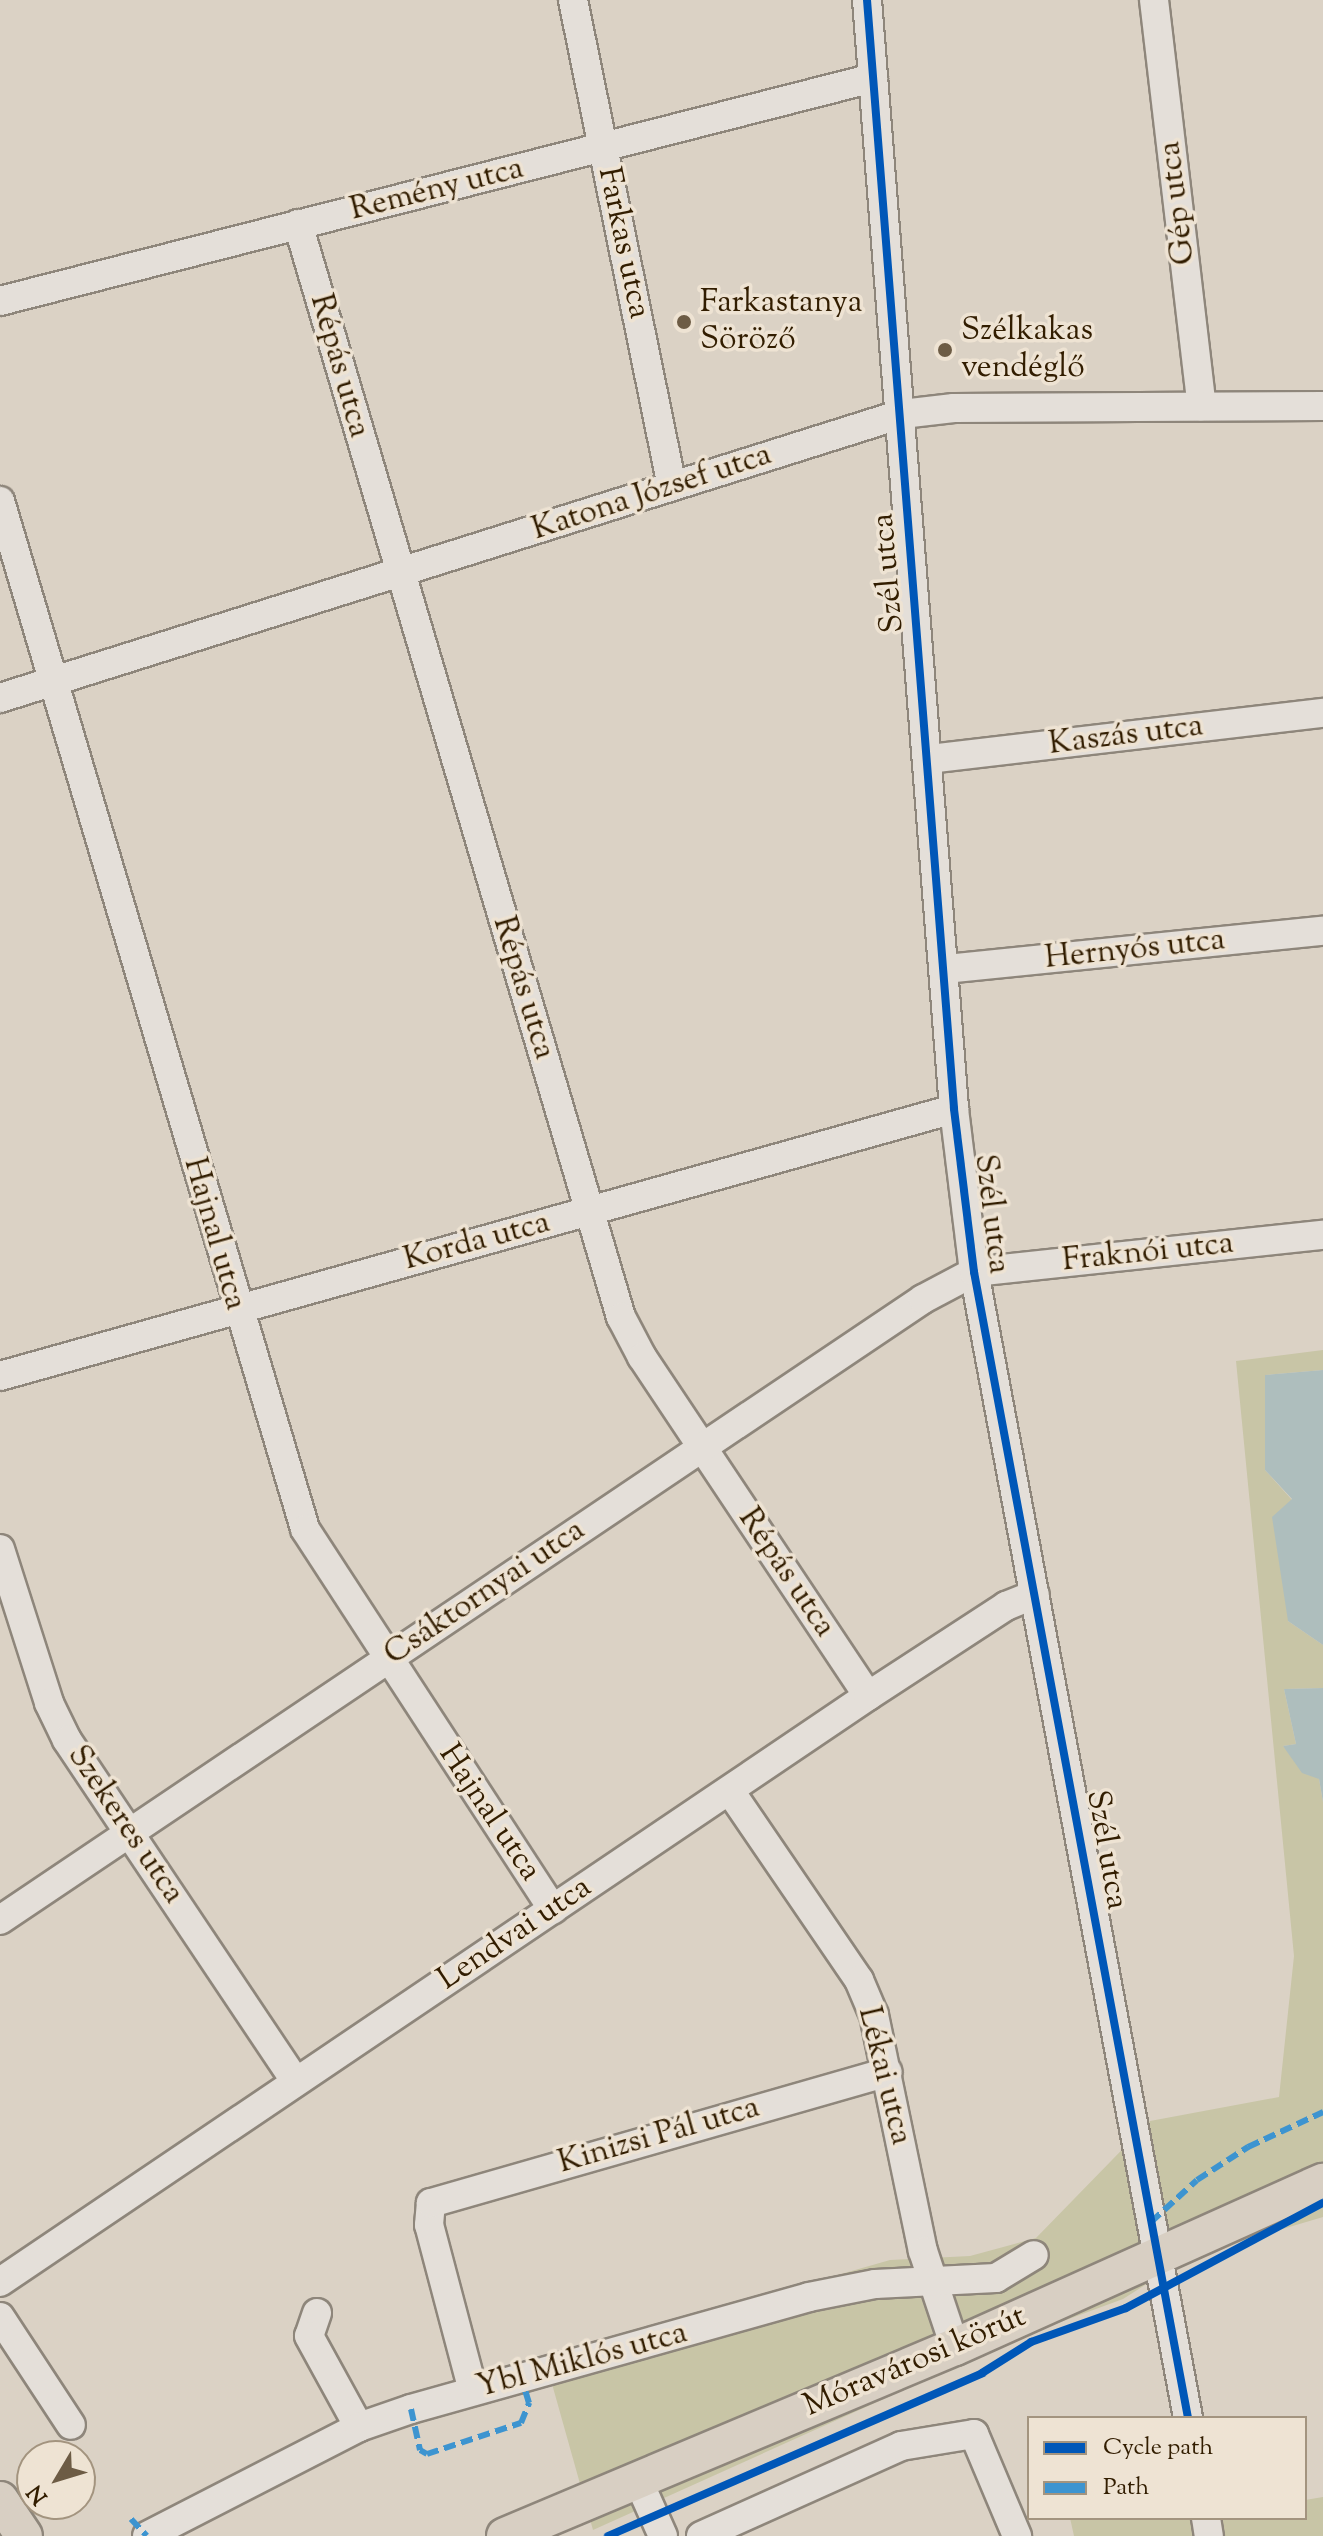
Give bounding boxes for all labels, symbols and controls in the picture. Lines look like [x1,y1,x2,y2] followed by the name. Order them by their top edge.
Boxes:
[1151,139,1205,267] street label: Gép utca
[346,150,528,230] street label: Remény utca
[588,164,658,322] street label: Farkas utca
[700,285,863,360] place label: Farkastanya Söröző
[300,290,378,442] street label: Répás utca
[675,313,693,331] marker: Farkastanya Söröző
[961,313,1093,388] place label: Szélkakas vendéglő
[936,341,954,359] marker: Szélkakas vendéglő
[527,436,777,550] street label: Katona József utca
[865,511,913,635] street label: Szél utca
[1047,707,1205,765] street label: Kaszás utca
[483,912,563,1064] street label: Répás utca
[1043,921,1227,979] street label: Hernyós utca
[965,1152,1017,1276] street label: Szél utca
[174,1153,254,1315] street label: Hajnal utca
[400,1204,554,1280] street label: Korda utca
[1060,1225,1236,1281] street label: Fraknói utca
[729,1501,843,1645] street label: Répás utca
[378,1512,592,1674] street label: Csáktornyai utca
[429,1737,549,1889] street label: Hajnal utca
[58,1739,192,1911] street label: Szekeres utca
[1077,1787,1135,1913] street label: Szél utca
[431,1869,599,1999] street label: Lendvai utca
[848,2003,920,2149] street label: Lékai utca
[554,2089,764,2183] street label: Kinizsi Pál utca
[798,2298,1032,2426] street label: Móravárosi körút
[472,2314,692,2408] street label: Ybl Miklós utca
[1027,2416,1307,2520] legend
[1103,2431,1213,2465] text: Cycle path
[16,2440,96,2520] north arrow
[1103,2471,1149,2505] text: Path
[21,2477,57,2510] text: N

